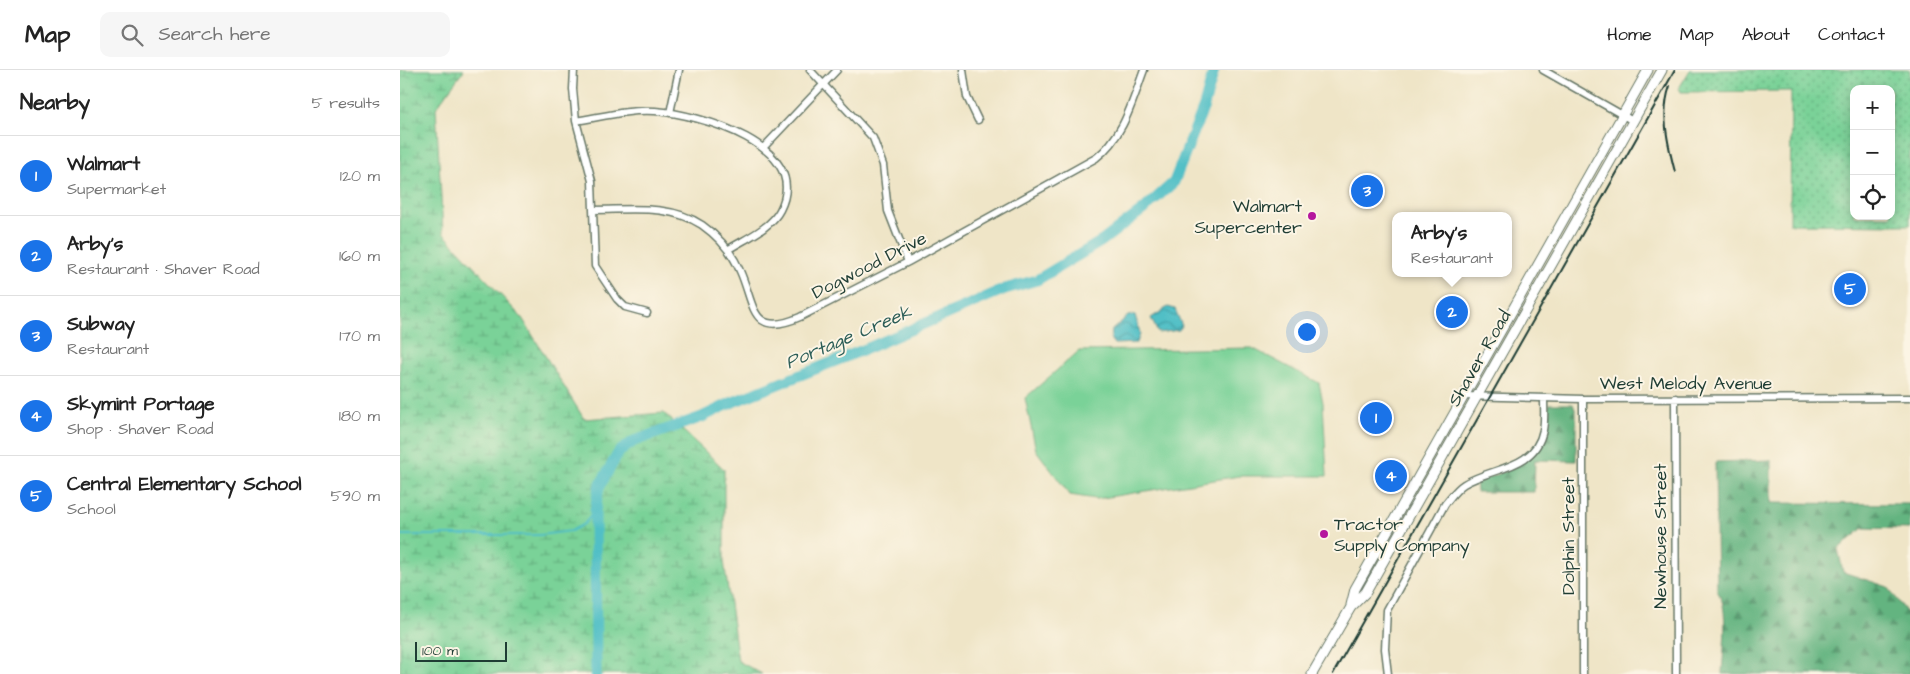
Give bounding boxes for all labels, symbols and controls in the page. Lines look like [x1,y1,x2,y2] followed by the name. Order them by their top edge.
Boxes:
[100,12,450,57] search box
[25,18,70,52] text: Map
[118,21,146,49] icon: search
[158,21,271,48] text: Search here
[1607,22,1652,47] text: Home
[1680,22,1714,47] text: Map
[1742,22,1790,47] text: About
[1818,22,1885,47] text: Contact
[1850,85,1895,220] map controls
[1850,85,1895,130] button: +
[20,88,90,117] text: Nearby
[312,92,380,114] text: 5 results
[1850,130,1895,175] button: −
[67,151,140,178] text: Walmart
[35,165,37,187] text: 1
[340,165,380,187] text: 120 m
[1351,172,1383,210] pin: 3
[1850,175,1895,220] button: locate
[67,178,166,200] text: Supermarket
[1195,194,1303,240] place label: Walmart Supercenter
[1306,210,1318,222] marker: Walmart Supercenter
[1392,212,1512,277] popup
[1411,220,1467,247] text: Arby's
[808,226,932,306] street label: Dogwood Drive
[67,231,123,258] text: Arby's
[31,245,41,267] text: 2
[339,245,380,267] text: 160 m
[1411,247,1493,269] text: Restaurant
[67,258,260,280] text: Restaurant · Shaver Road
[1834,270,1866,308] pin: 5
[1436,293,1468,331] pin: 2
[781,299,916,376] water label: Portage Creek
[1442,306,1517,411] street label: Shaver Road
[67,311,135,338] text: Subway
[1294,319,1320,345] your location
[32,325,40,347] text: 3
[339,325,380,347] text: 170 m
[67,338,149,360] text: Restaurant
[1600,371,1773,397] street label: West Melody Avenue
[67,391,214,418] text: Skymint Portage
[1360,399,1392,437] pin: 1
[31,405,41,427] text: 4
[339,405,380,427] text: 180 m
[67,418,213,440] text: Shop · Shaver Road
[1375,457,1407,495] pin: 4
[1648,463,1673,609] street label: Newhouse Street
[67,471,302,498] text: Central Elementary School
[1556,476,1581,595] street label: Dolphin Street
[30,485,42,507] text: 5
[331,485,380,507] text: 590 m
[67,498,116,520] text: School
[1334,512,1470,559] place label: Tractor Supply Company
[1318,528,1330,540] marker: Tractor Supply Company
[415,639,508,662] scale bar
[422,641,458,661] text: 100 m

